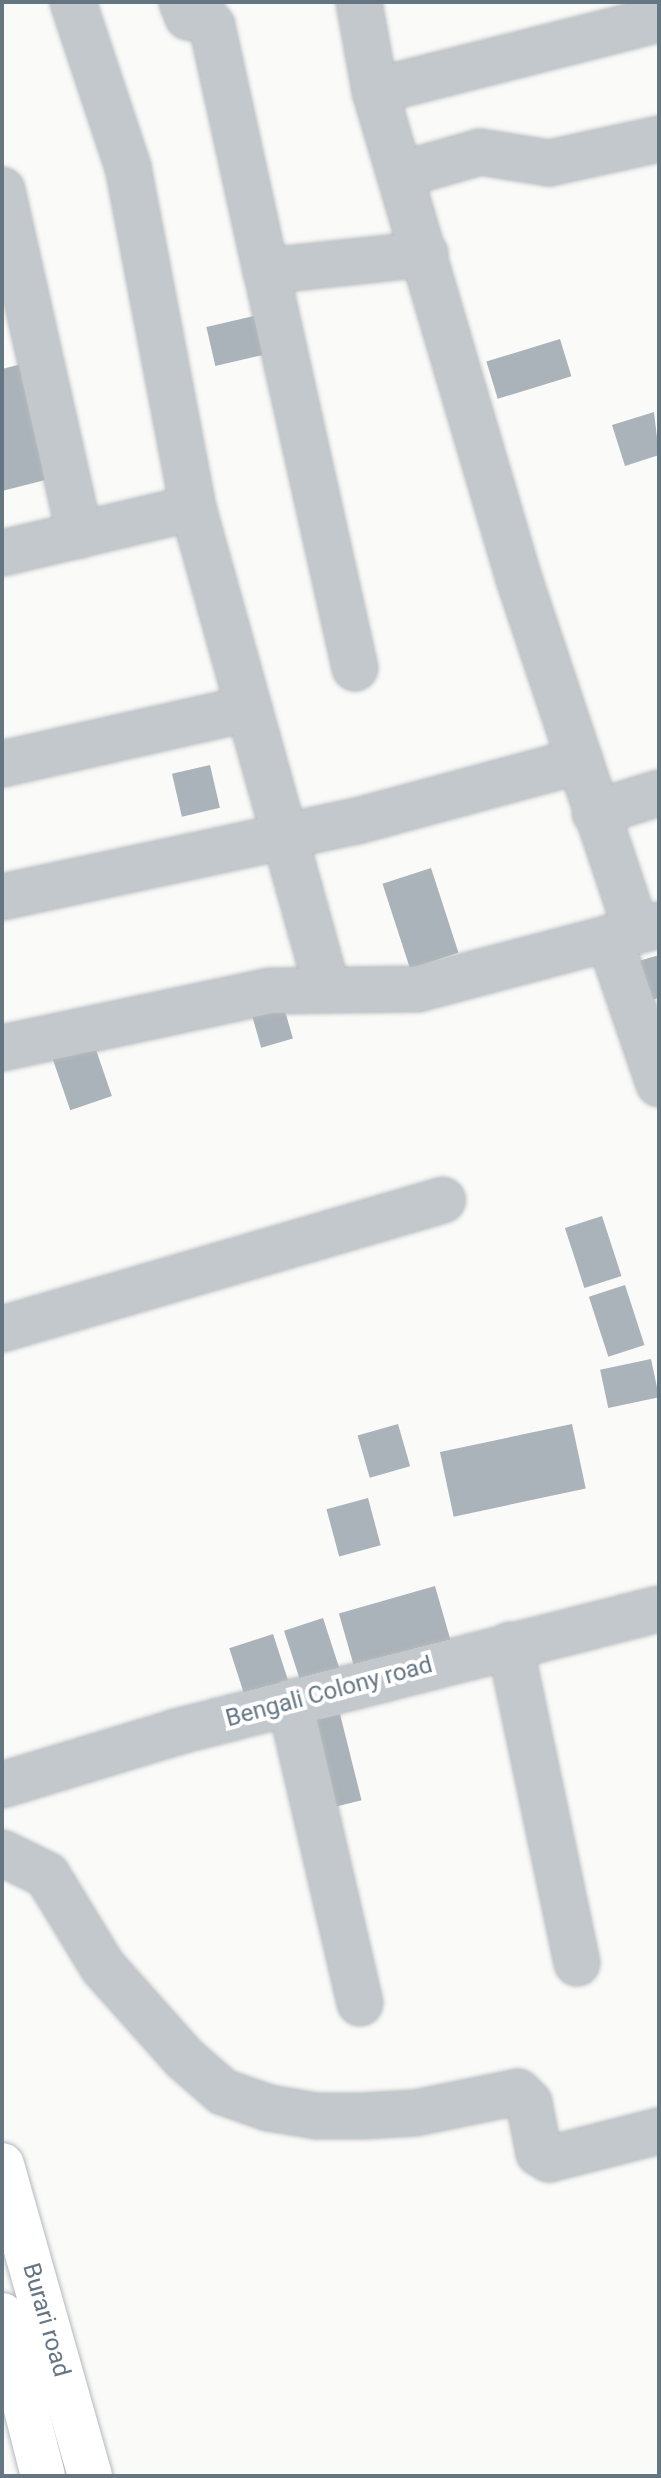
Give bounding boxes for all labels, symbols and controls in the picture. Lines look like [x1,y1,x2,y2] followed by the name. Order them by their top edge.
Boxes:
[223,1651,435,1733] street label: Bengali Colony road
[16,2260,76,2380] street label: Burari road

